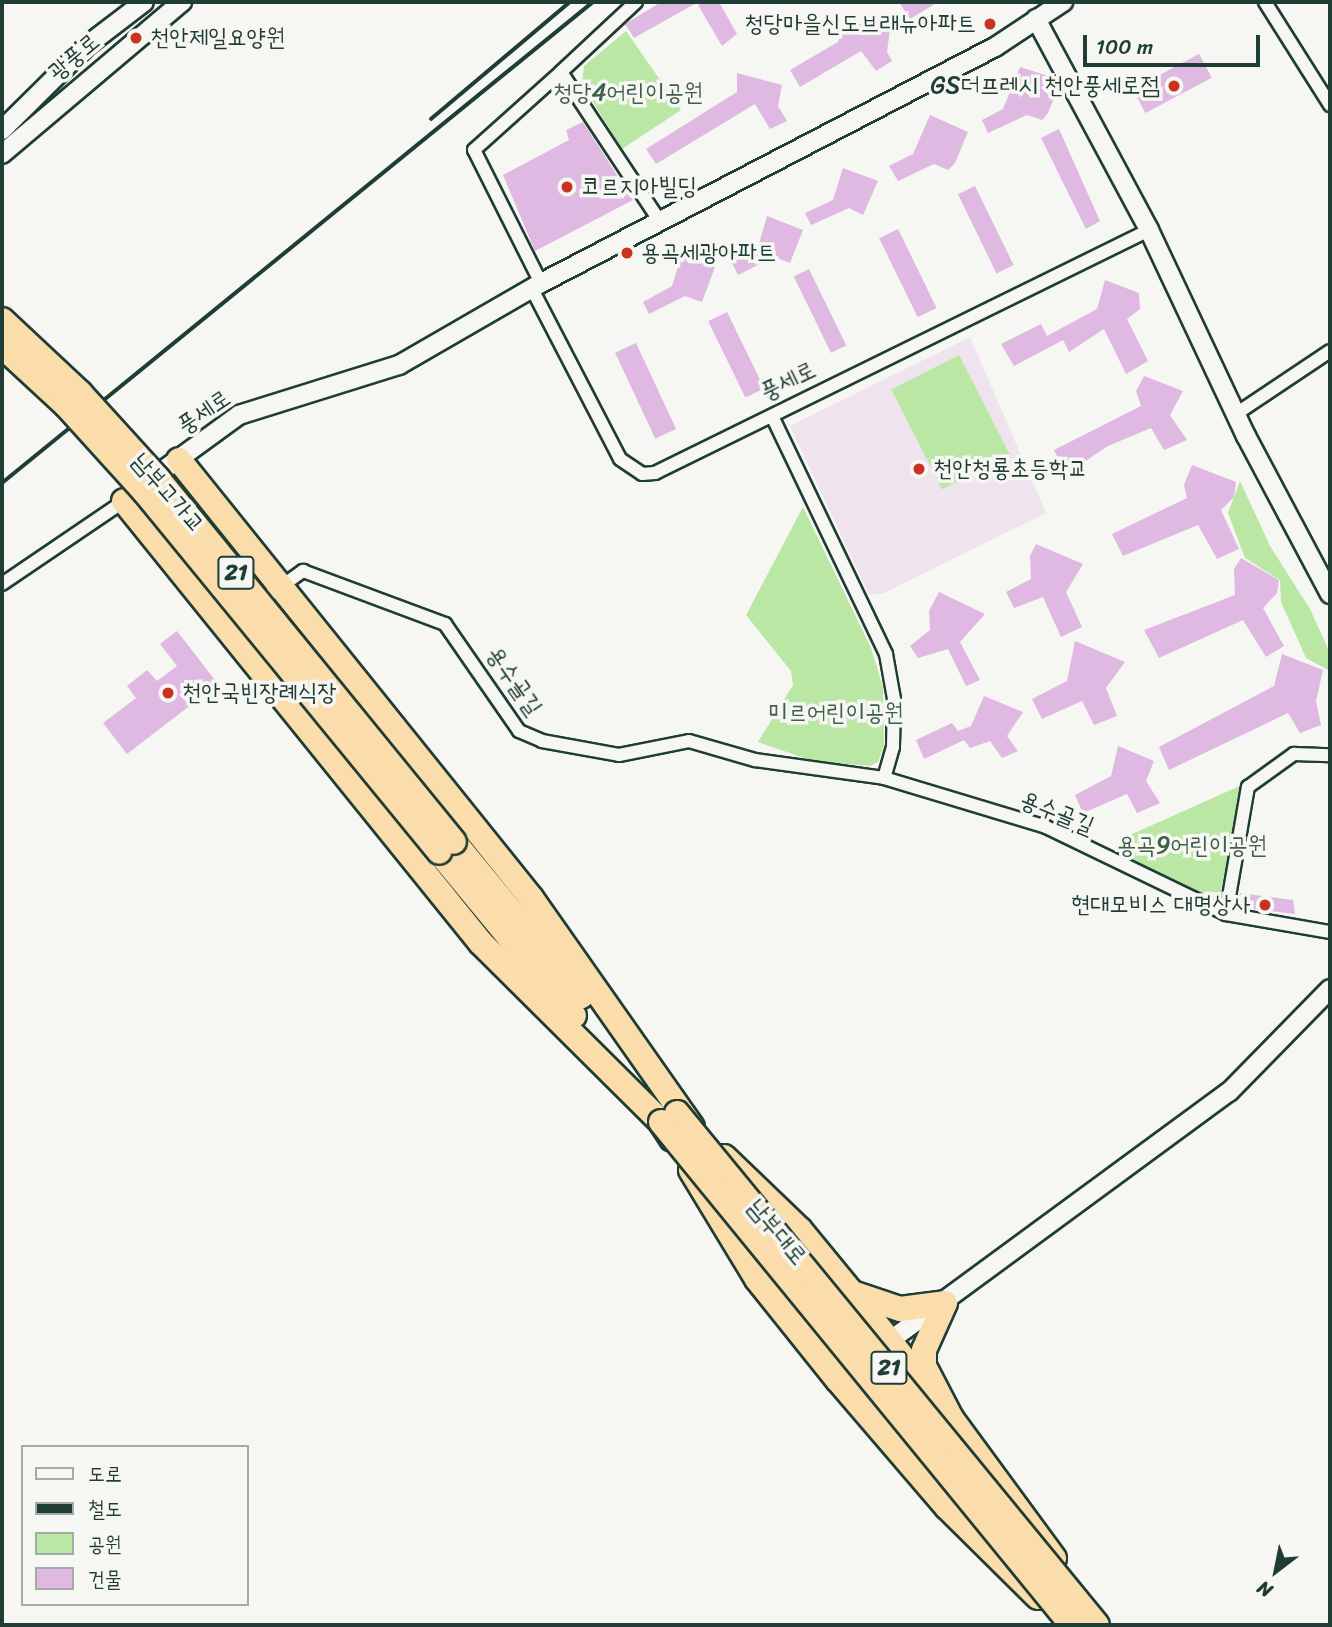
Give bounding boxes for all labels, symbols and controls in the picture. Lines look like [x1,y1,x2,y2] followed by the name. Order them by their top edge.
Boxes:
[744,10,976,38] place label: 청당마을신도브래뉴아파트
[982,16,998,32] marker: 청당마을신도브래뉴아파트
[1087,21,1264,65] scale bar
[150,24,285,52] place label: 천안제일요양원
[43,27,105,87] street label: 광풍로
[1096,28,1153,66] text: 100 m
[128,30,144,46] marker: 천안제일요양원
[931,72,1160,100] place label: GS더프레시 천안풍세로점
[1166,78,1182,94] marker: GS더프레시 천안풍세로점
[553,79,703,107] park label: 청당4어린이공원
[581,173,697,201] place label: 코르지아빌딩
[559,179,575,195] marker: 코르지아빌딩
[641,239,776,267] place label: 용곡세광아파트
[619,245,635,261] marker: 용곡세광아파트
[756,355,820,407] street label: 풍세로
[172,384,236,440] street label: 풍세로
[125,447,211,539] street label: 남부고가교
[933,455,1087,483] place label: 천안청룡초등학교
[911,461,927,477] marker: 천안청룡초등학교
[217,554,255,593] road number: 21
[480,641,548,721] street label: 용수골길
[182,679,336,707] place label: 천안국빈장례식장
[160,685,176,701] marker: 천안국빈장례식장
[768,699,904,727] park label: 미르어린이공원
[1016,785,1098,841] street label: 용수골길
[1117,832,1267,860] park label: 용곡9어린이공원
[1071,891,1251,919] place label: 현대모비스 대명상사
[1257,897,1273,913] marker: 현대모비스 대명상사
[741,1193,813,1271] street label: 남부대로
[870,1348,908,1387] road number: 21
[21,1445,248,1606] legend
[88,1455,122,1493] text: 도로
[88,1490,122,1528] text: 철도
[88,1525,122,1563] text: 공원
[1241,1536,1311,1606] north arrow
[88,1560,122,1598] text: 건물
[1250,1572,1279,1607] text: N

